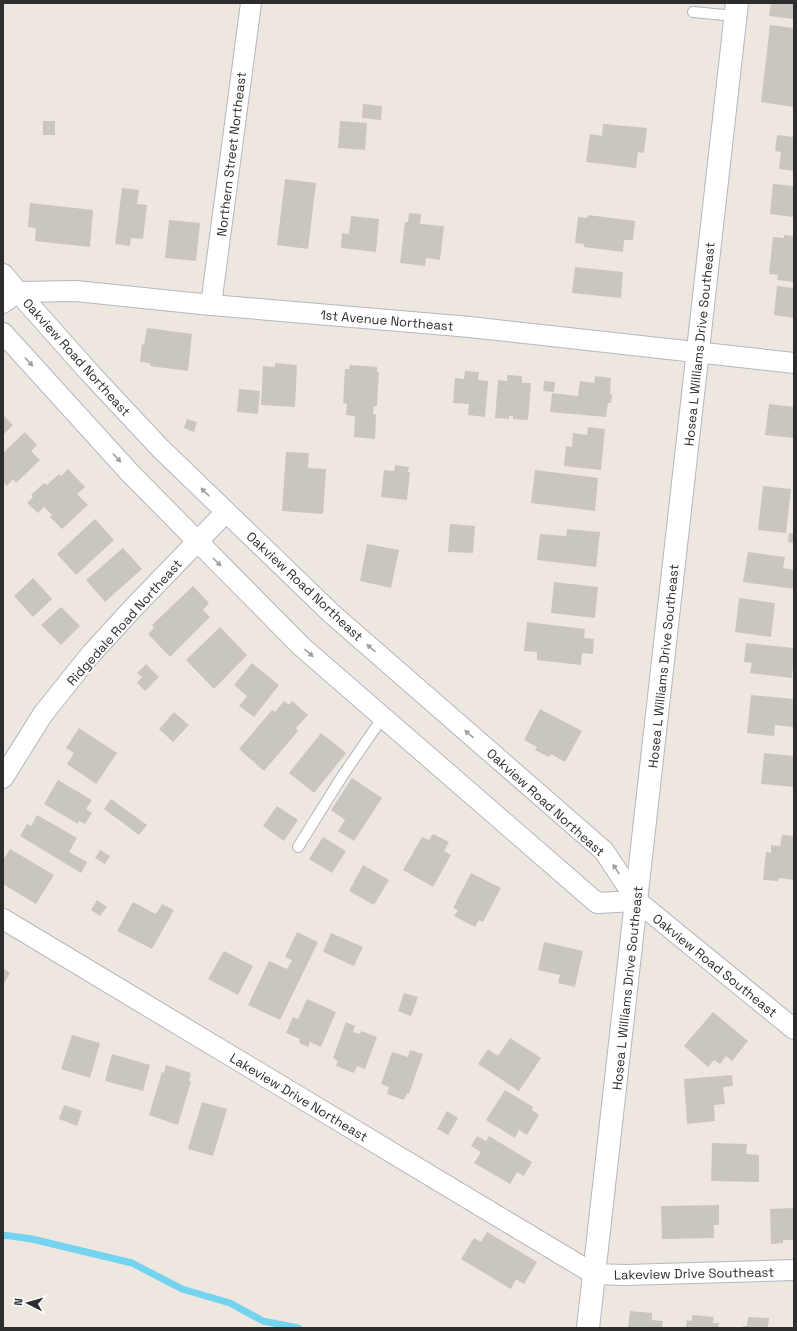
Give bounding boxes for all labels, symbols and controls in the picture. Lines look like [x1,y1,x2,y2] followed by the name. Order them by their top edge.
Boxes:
[213,71,250,237] street label: Northern Street Northeast
[680,241,719,447] street label: Hosea L Williams Drive Southeast
[19,295,134,420] street label: Oakview Road Northeast
[320,306,454,335] street label: 1st Avenue Northeast
[25,357,34,367] one-way arrow
[112,453,122,463] one-way arrow
[200,487,210,497] one-way arrow
[243,528,367,645] street label: Oakview Road Northeast
[63,556,186,689] street label: Ridgedale Road Northeast
[212,557,222,567] one-way arrow
[644,563,683,769] street label: Hosea L Williams Drive Southeast
[366,644,376,653] one-way arrow
[304,649,315,658] one-way arrow
[464,729,474,738] one-way arrow
[483,745,608,860] street label: Oakview Road Northeast
[612,863,619,875] one-way arrow
[608,885,647,1091] street label: Hosea L Williams Drive Southeast
[649,910,781,1021] street label: Oakview Road Southeast
[227,1049,371,1145] street label: Lakeview Drive Northeast
[614,1264,774,1283] street label: Lakeview Drive Southeast
[8,1283,48,1323] north arrow
[11,1298,25,1306] text: N

